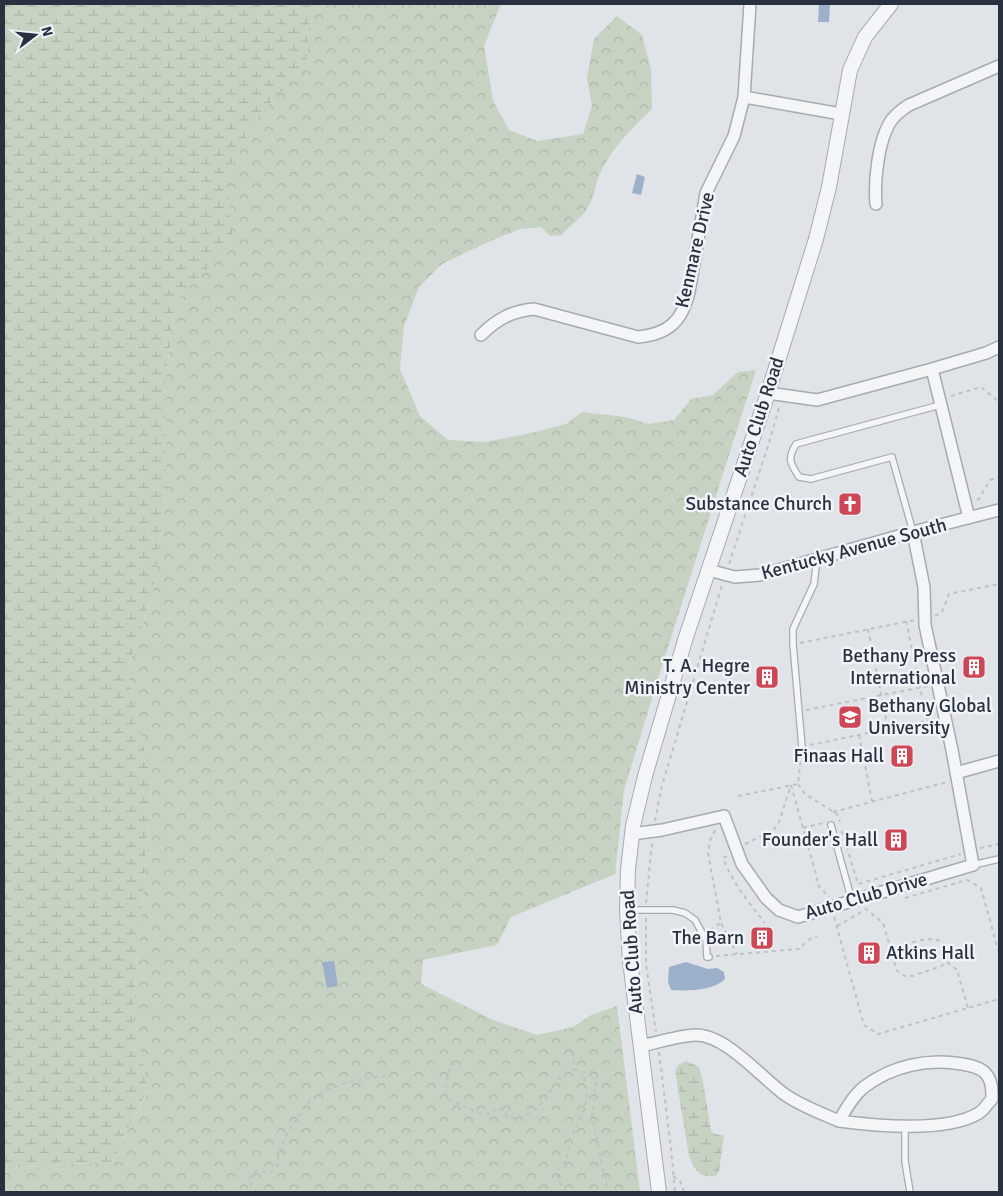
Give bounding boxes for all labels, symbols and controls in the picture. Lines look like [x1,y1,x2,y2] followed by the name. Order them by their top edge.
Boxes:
[10,10,60,60] north arrow
[38,25,57,39] text: N
[670,190,720,310] street label: Kenmare Drive
[728,354,790,480] street label: Auto Club Road
[837,491,863,517] church icon: Substance Church
[685,492,832,516] place label: Substance Church
[759,513,949,585] street label: Kentucky Avenue South
[842,644,956,690] place label: Bethany Press International
[624,654,750,700] place label: T. A. Hegre Ministry Center
[961,654,987,680] building icon: Bethany Press International
[754,664,780,690] building icon: T. A. Hegre Ministry Center
[868,694,991,740] place label: Bethany Global University
[837,704,863,730] school or university icon: Bethany Global University
[889,743,915,769] building icon: Finaas Hall
[793,744,884,768] place label: Finaas Hall
[883,827,909,853] building icon: Founder's Hall
[762,828,878,852] place label: Founder's Hall
[802,867,930,925] street label: Auto Club Drive
[616,889,648,1015] street label: Auto Club Road
[749,925,775,951] building icon: The Barn
[672,926,744,950] place label: The Barn
[856,940,882,966] building icon: Atkins Hall
[886,941,975,965] place label: Atkins Hall

